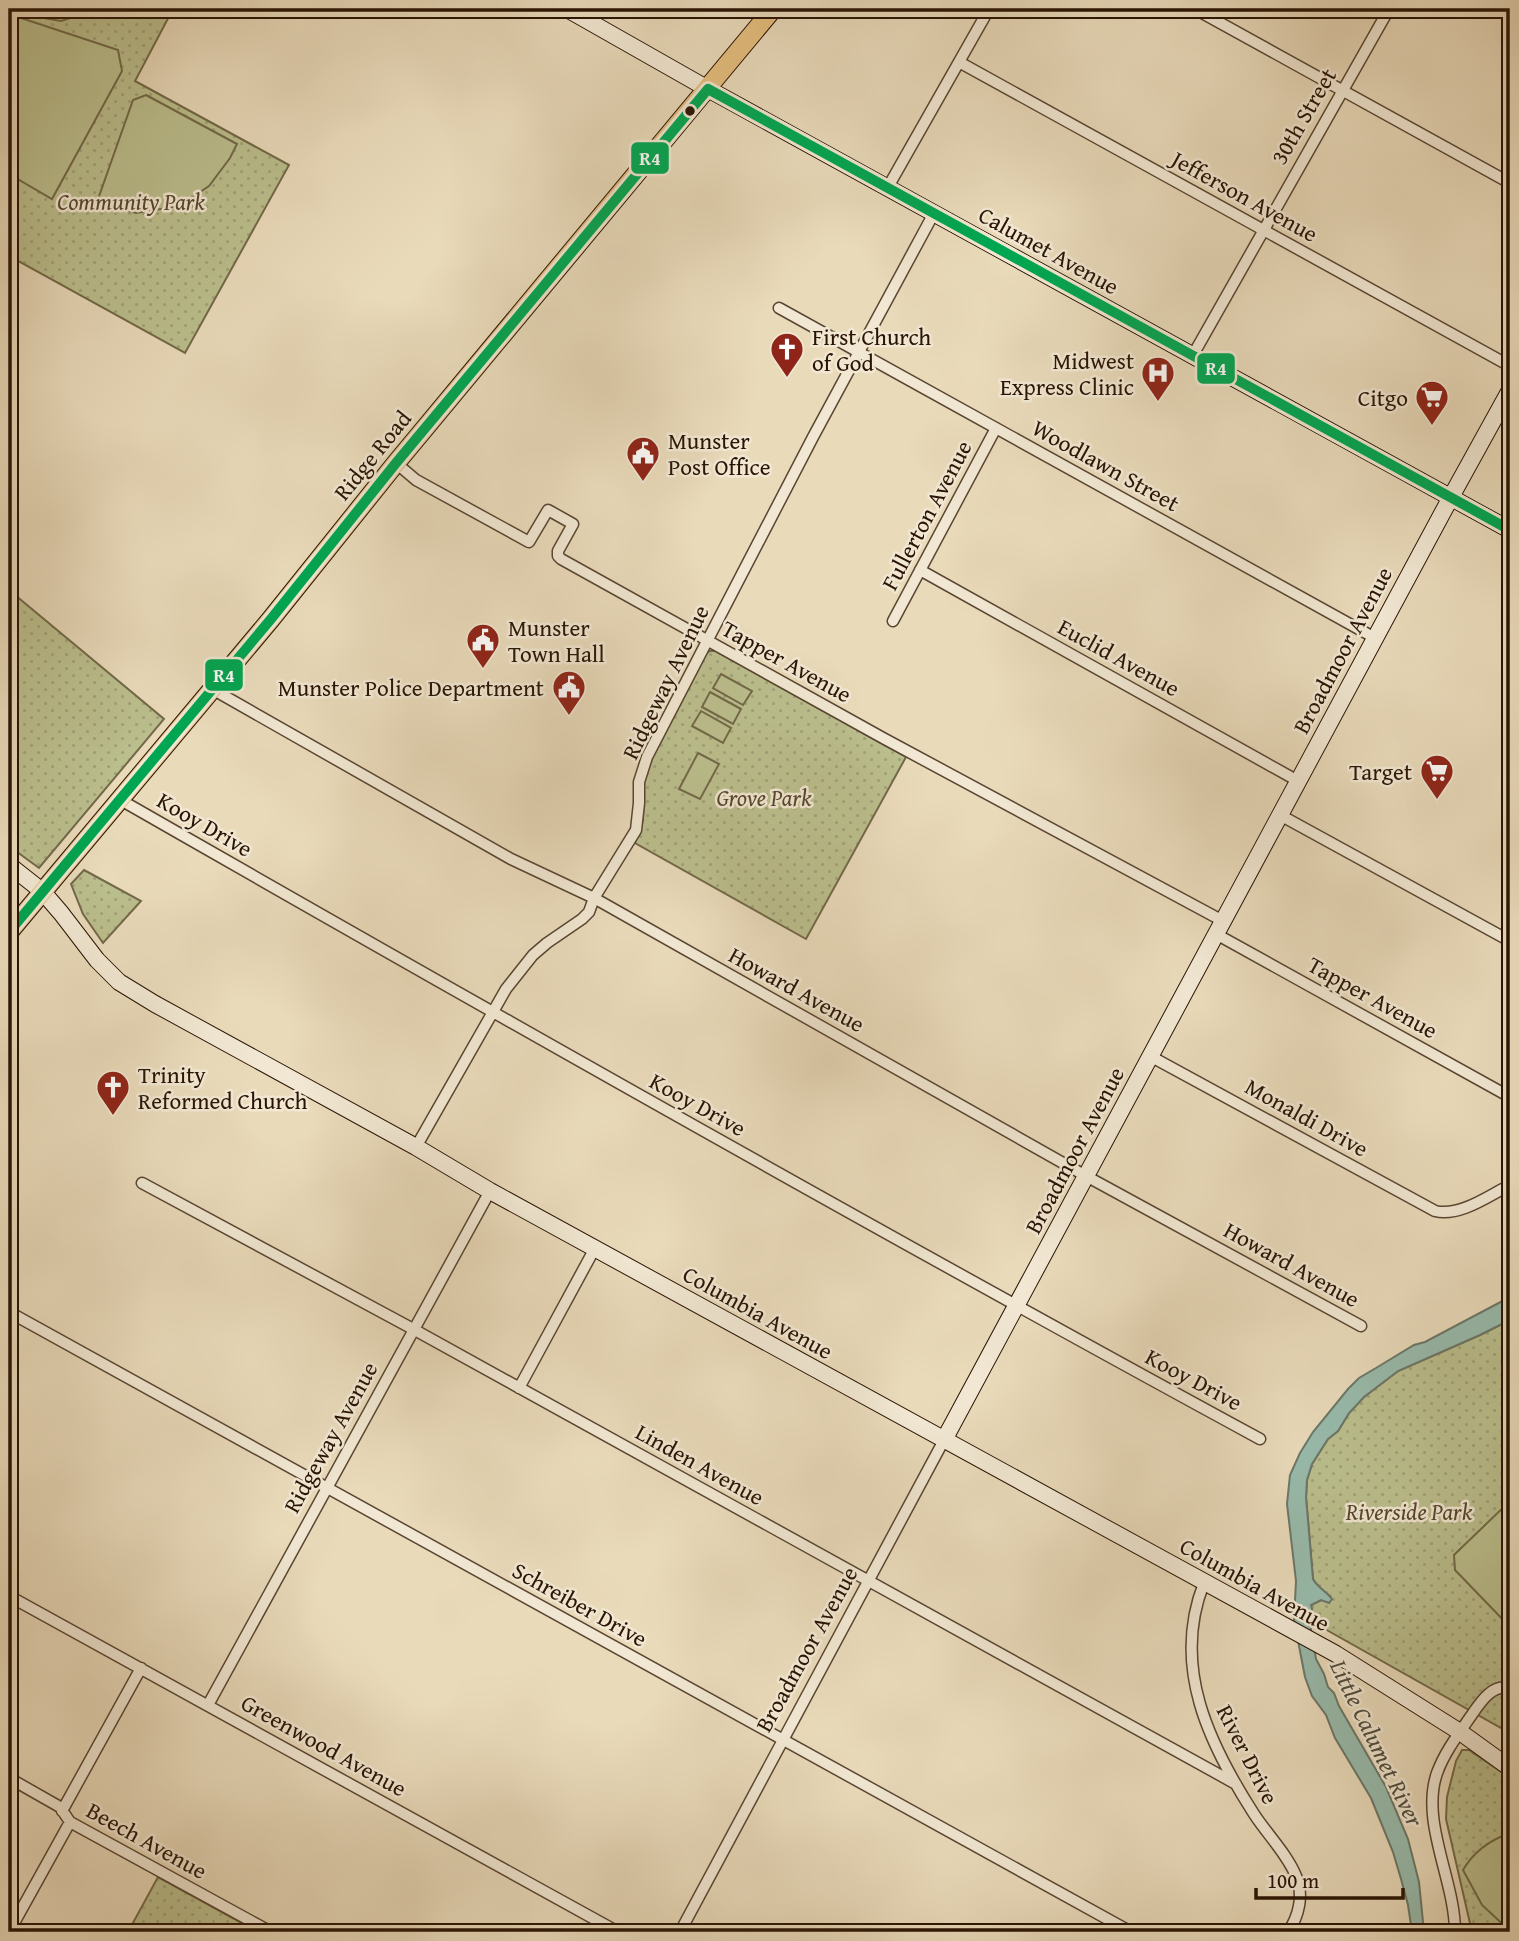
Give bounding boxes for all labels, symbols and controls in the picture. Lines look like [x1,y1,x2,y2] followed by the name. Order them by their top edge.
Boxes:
[1262,62,1344,170] street label: 30th Street
[683,104,697,118] unlabelled marker
[630,141,670,175] line badge: R4
[1163,141,1324,250] street label: Jefferson Avenue
[639,144,661,172] text: R4
[57,185,205,218] park label: Community Park
[973,198,1125,302] street label: Calumet Avenue
[812,320,931,379] place label: First Church of God
[768,330,806,379] church icon: First Church of God
[1000,344,1134,403] place label: Midwest Express Clinic
[1196,352,1236,385] line badge: R4
[1139,354,1177,403] hospital icon: Midwest Express Clinic
[1205,354,1227,382] text: R4
[1413,378,1451,427] supermarket icon: Citgo
[1358,381,1408,414] place label: Citgo
[325,402,419,507] street label: Ridge Road
[1026,411,1186,519] street label: Woodlawn Street
[668,424,771,483] place label: Munster Post Office
[624,434,662,483] public building icon: Munster Post Office
[873,434,979,596] street label: Fullerton Avenue
[1284,561,1400,739] street label: Broadmoor Avenue
[613,599,717,765] street label: Ridgeway Avenue
[1052,610,1186,704] street label: Euclid Avenue
[508,611,605,670] place label: Munster Town Hall
[716,612,858,710] street label: Tapper Avenue
[464,621,502,670] public building icon: Munster Town Hall
[204,658,244,692] line badge: R4
[213,661,235,689] text: R4
[550,668,588,717] public building icon: Munster Police Department
[278,671,544,704] place label: Munster Police Department
[1418,752,1456,801] supermarket icon: Target
[1349,755,1412,788] place label: Target
[716,781,812,814] park label: Grove Park
[151,783,259,865] street label: Kooy Drive
[723,938,871,1040] street label: Howard Avenue
[1302,948,1444,1046] street label: Tapper Avenue
[138,1058,307,1117] place label: Trinity Reformed Church
[1016,1061,1132,1239] street label: Broadmoor Avenue
[644,1064,752,1144] street label: Kooy Drive
[94,1068,132,1117] church icon: Trinity Reformed Church
[1239,1070,1375,1164] street label: Monaldi Drive
[1218,1213,1366,1315] street label: Howard Avenue
[677,1257,839,1367] street label: Columbia Avenue
[1140,1340,1248,1418] street label: Kooy Drive
[275,1355,385,1519] street label: Ridgeway Avenue
[630,1415,770,1513] street label: Linden Avenue
[1345,1495,1473,1528] park label: Riverside Park
[1174,1529,1336,1639] street label: Columbia Avenue
[507,1553,653,1655] street label: Schreiber Drive
[747,1560,865,1738] street label: Broadmoor Avenue
[1321,1653,1433,1833] water label: Little Calumet River
[235,1686,413,1804] street label: Greenwood Avenue
[1209,1699,1287,1809] street label: River Drive
[81,1793,213,1887] street label: Beech Avenue
[1256,1857,1404,1901] scale bar
[1267,1865,1319,1896] text: 100 m

